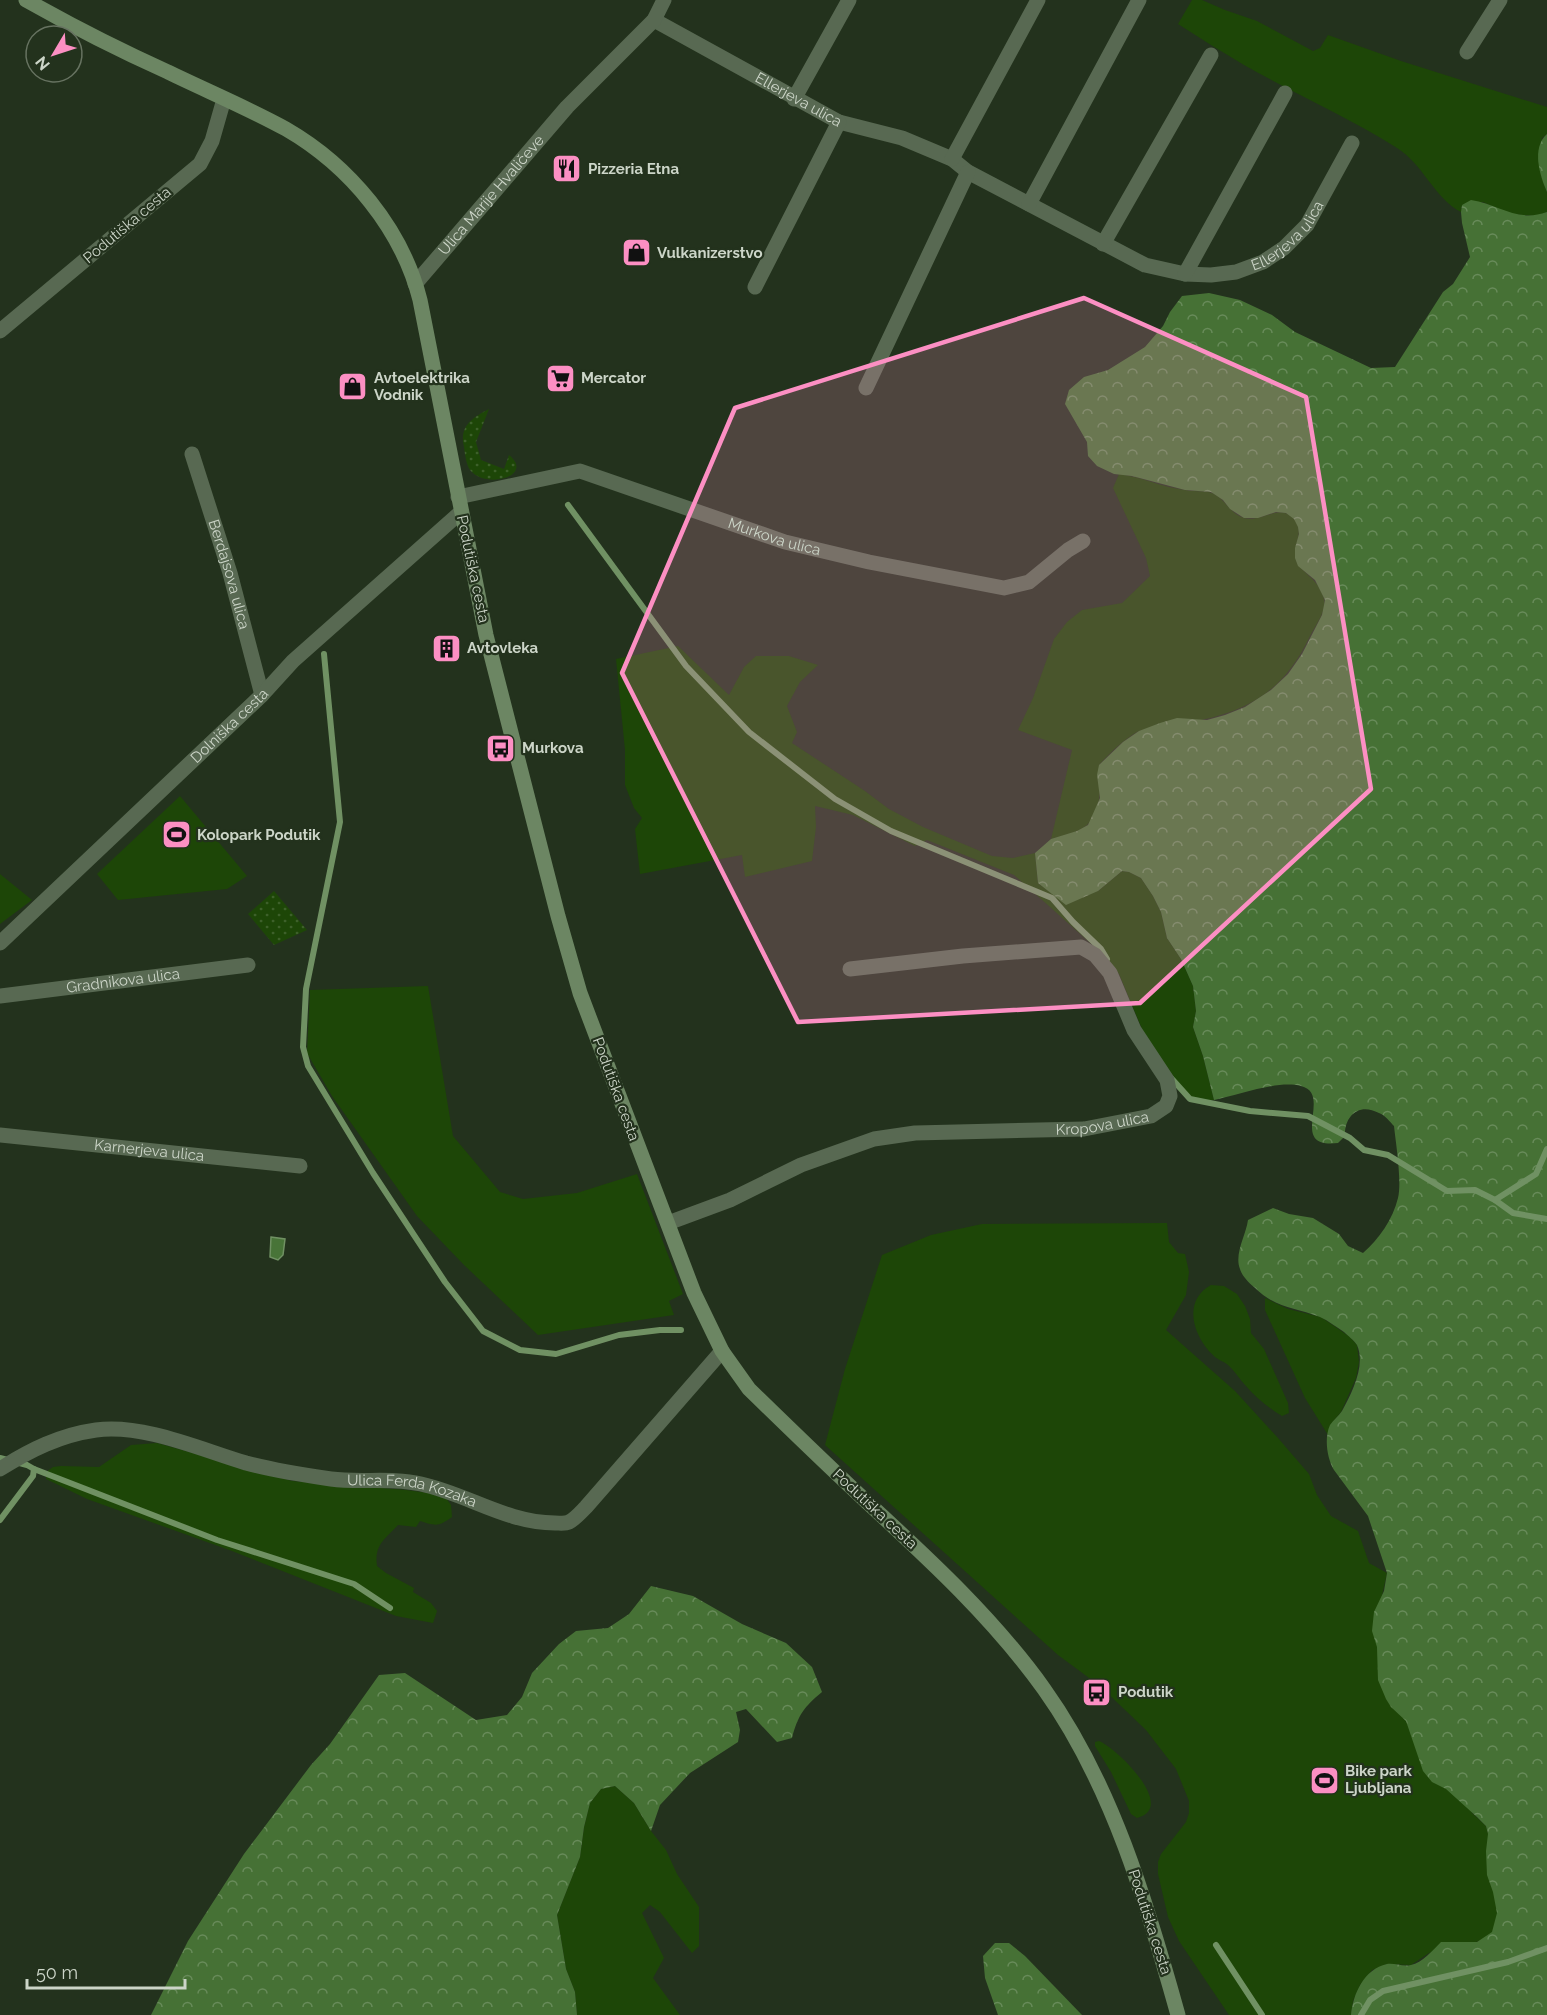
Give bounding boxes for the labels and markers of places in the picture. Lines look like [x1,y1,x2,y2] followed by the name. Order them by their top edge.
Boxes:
[551,153,583,185] restaurant icon: Pizzeria Etna
[588,160,679,178] place label: Pizzeria Etna
[620,237,652,269] shop icon: Vulkanizerstvo
[657,244,763,262] place label: Vulkanizerstvo
[544,362,576,394] supermarket icon: Mercator
[374,369,470,404] place label: Avtoelektrika Vodnik
[581,369,646,387] place label: Mercator
[337,371,369,403] shop icon: Avtoelektrika Vodnik
[430,632,462,664] building icon: Avtovleka
[467,639,539,657] place label: Avtovleka
[485,732,517,764] bus stop icon: Murkova
[522,739,584,757] place label: Murkova
[160,819,192,851] sports icon: Kolopark Podutik
[197,826,321,844] place label: Kolopark Podutik
[1081,1676,1113,1708] bus stop icon: Podutik
[1118,1683,1174,1701] place label: Podutik
[1345,1762,1413,1797] place label: Bike park Ljubljana
[1308,1764,1340,1796] sports icon: Bike park Ljubljana

